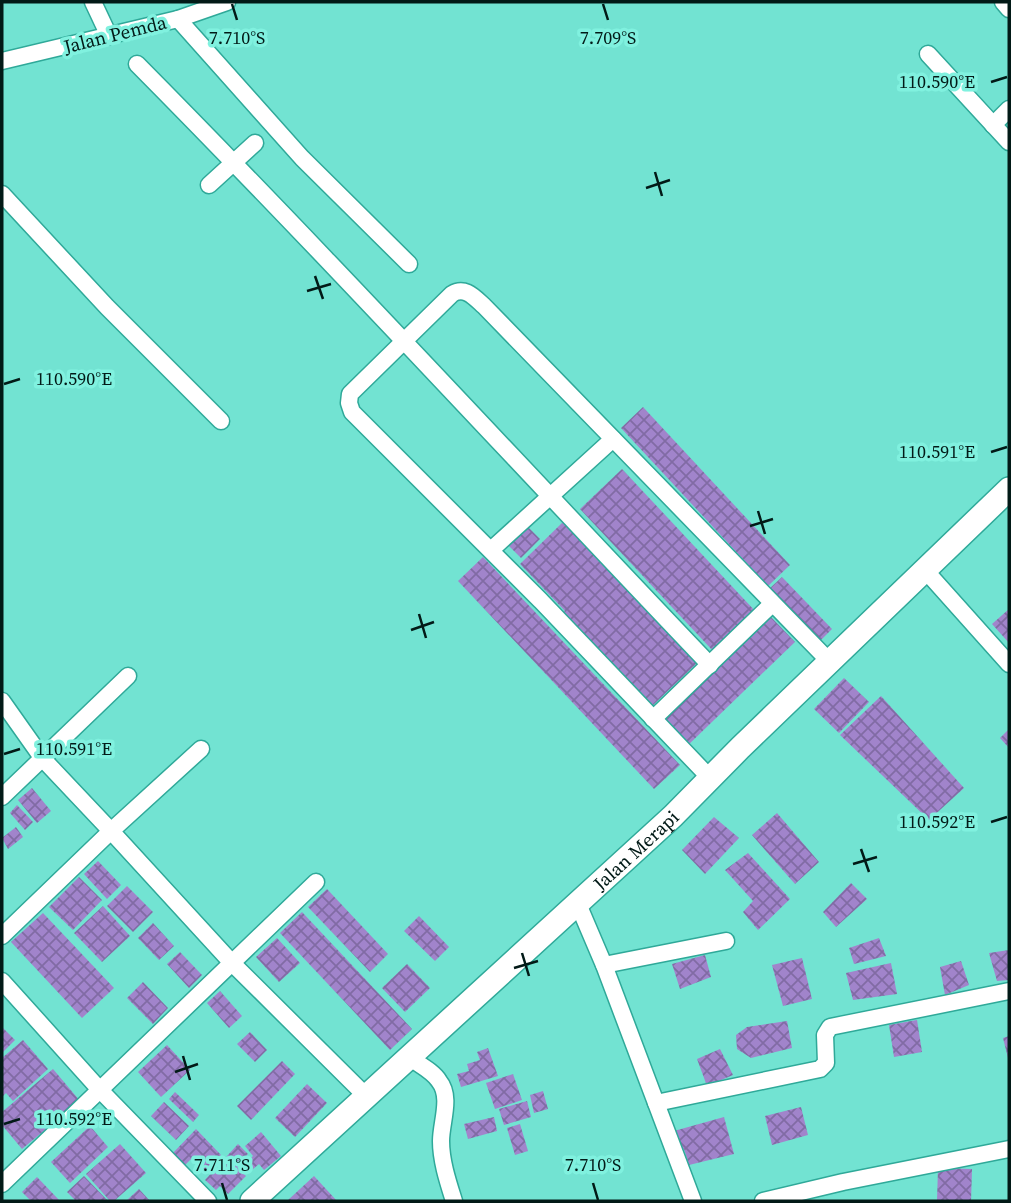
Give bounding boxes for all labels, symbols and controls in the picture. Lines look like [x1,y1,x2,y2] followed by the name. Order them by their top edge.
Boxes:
[60,9,169,60] street label: Jalan Pemda
[209,25,265,50] text: 7.710°S
[580,25,636,50] text: 7.709°S
[899,69,975,94] text: 110.590°E
[36,366,112,391] text: 110.590°E
[899,439,975,464] text: 110.591°E
[36,736,112,761] text: 110.591°E
[587,804,685,897] street label: Jalan Merapi
[899,809,975,834] text: 110.592°E
[36,1106,112,1131] text: 110.592°E
[194,1152,250,1177] text: 7.711°S
[565,1152,621,1177] text: 7.710°S

